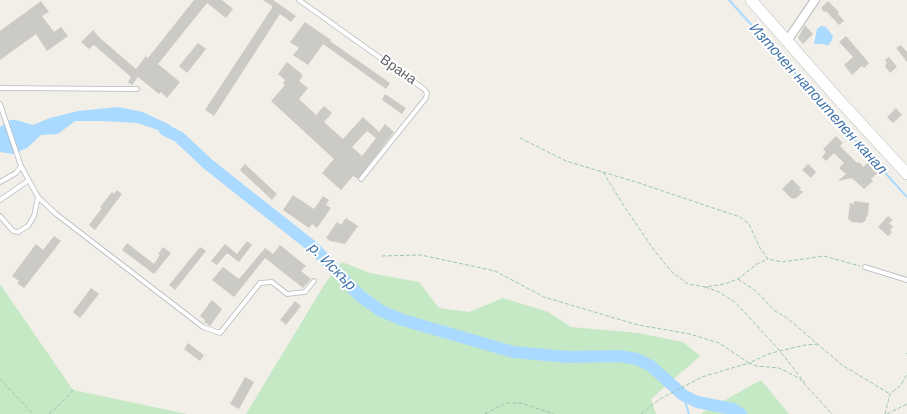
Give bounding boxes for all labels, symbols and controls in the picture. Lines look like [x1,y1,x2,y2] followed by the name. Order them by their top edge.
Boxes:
[745,20,891,178] water label: Източен напоителен канал
[377,52,419,88] street label: Врана
[305,240,359,294] water label: р. Искър

